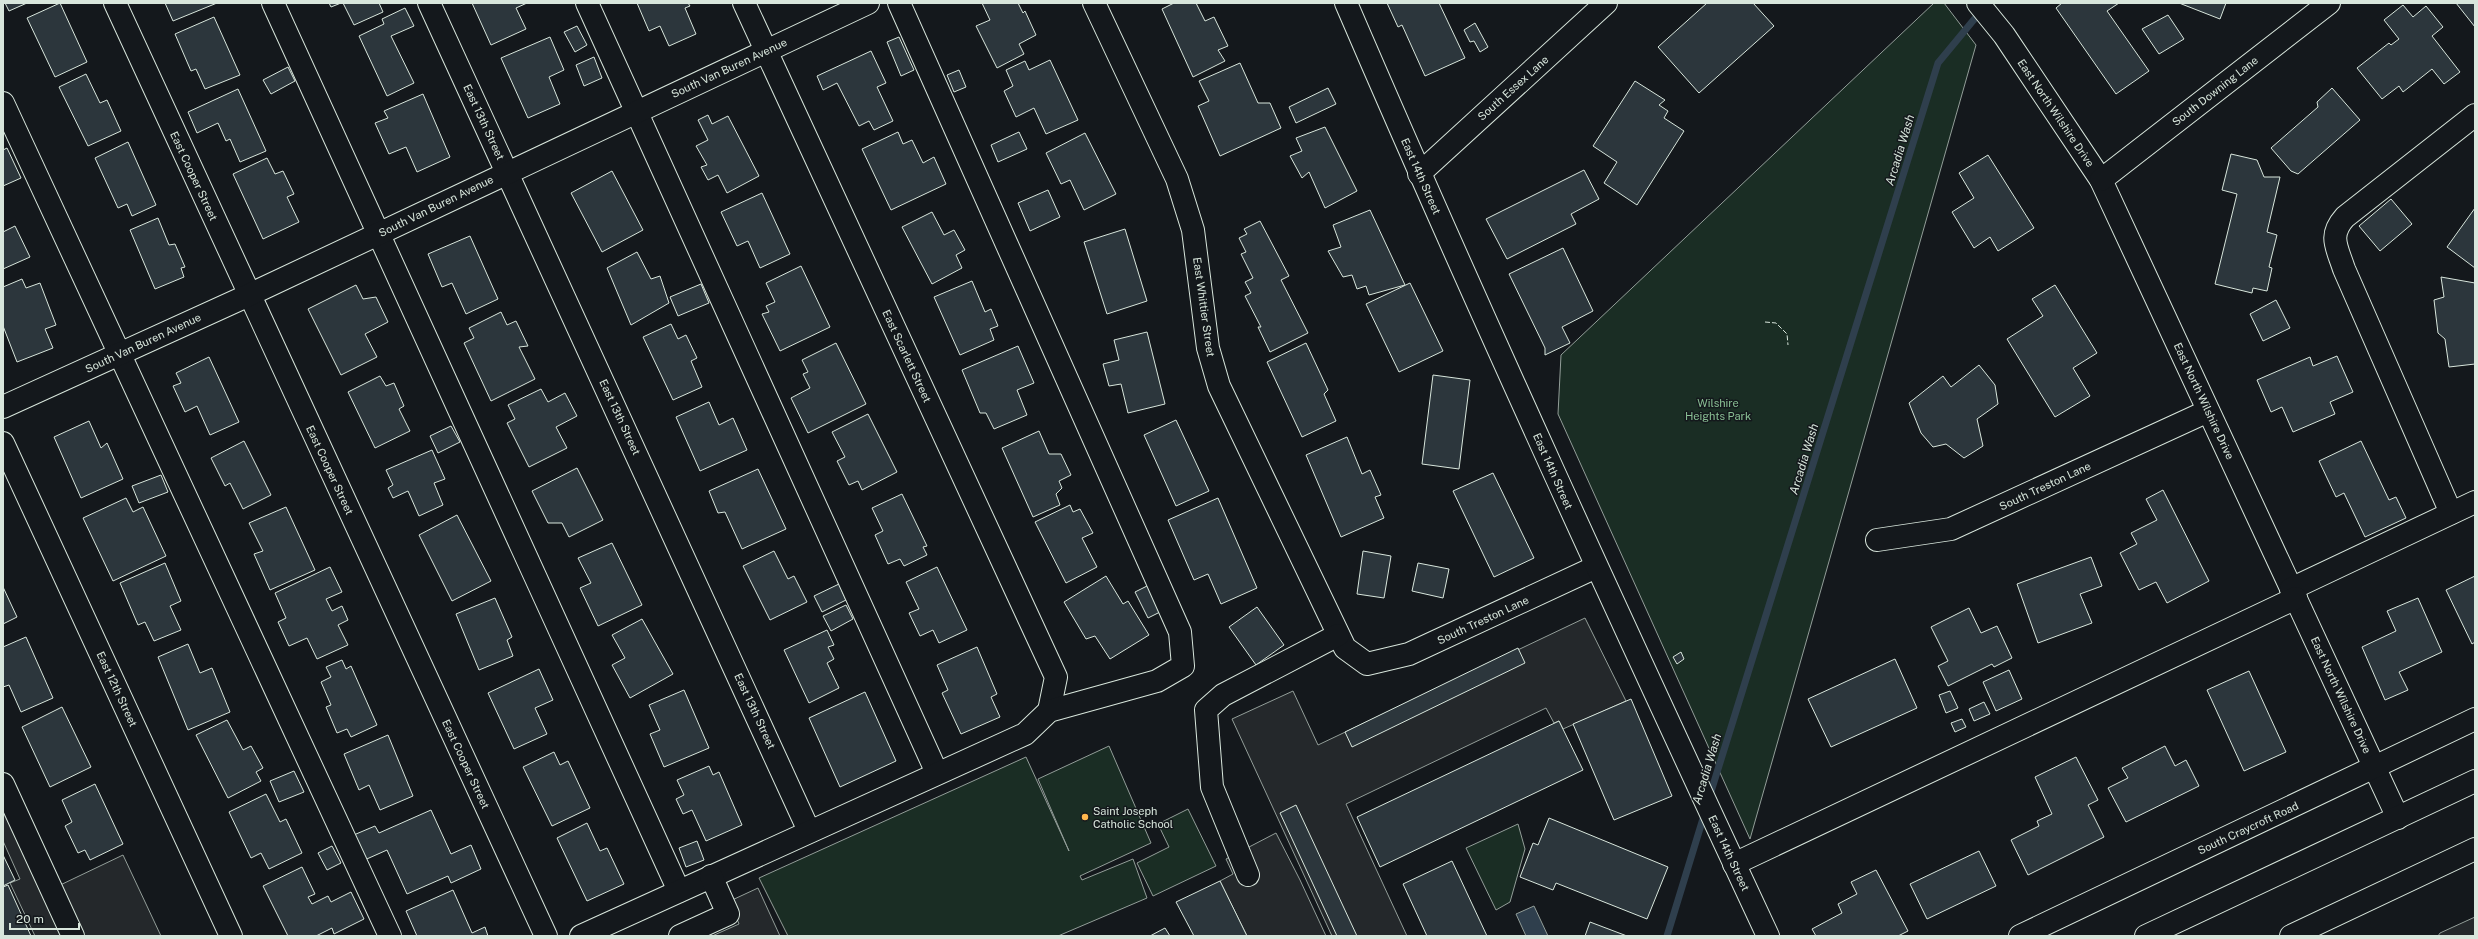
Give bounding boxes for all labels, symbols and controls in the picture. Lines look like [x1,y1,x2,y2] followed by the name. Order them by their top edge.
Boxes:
[669,36,789,100] street label: South Van Buren Avenue
[1475,53,1551,123] street label: South Essex Lane
[2170,54,2260,128] street label: South Downing Lane
[2015,57,2097,169] street label: East North Wilshire Drive
[461,82,507,162] street label: East 13th Street
[1883,113,1917,187] water label: Arcadia Wash
[168,129,220,223] street label: East Cooper Street
[1399,136,1443,216] street label: East 14th Street
[377,173,495,239] street label: South Van Buren Avenue
[1191,256,1217,358] street label: East Whittier Street
[880,308,934,404] street label: East Scarlett Street
[83,311,203,375] street label: South Van Buren Avenue
[2172,341,2236,461] street label: East North Wilshire Drive
[597,377,643,457] street label: East 13th Street
[1685,397,1751,422] park label: Wilshire Heights Park
[1787,422,1821,496] water label: Arcadia Wash
[304,423,356,517] street label: East Cooper Street
[1531,431,1575,511] street label: East 14th Street
[1997,460,2093,512] street label: South Treston Lane
[1435,594,1531,646] street label: South Treston Lane
[2309,635,2373,755] street label: East North Wilshire Drive
[94,649,140,729] street label: East 12th Street
[732,671,778,751] street label: East 13th Street
[440,717,492,811] street label: East Cooper Street
[1690,732,1724,806] water label: Arcadia Wash
[2196,799,2300,857] street label: South Craycroft Road
[1093,805,1173,830] place label: Saint Joseph Catholic School
[1080,812,1090,822] marker: Saint Joseph Catholic School
[1706,813,1752,893] street label: East 14th Street
[10,905,79,931] scale bar
[16,912,44,926] text: 20 m

